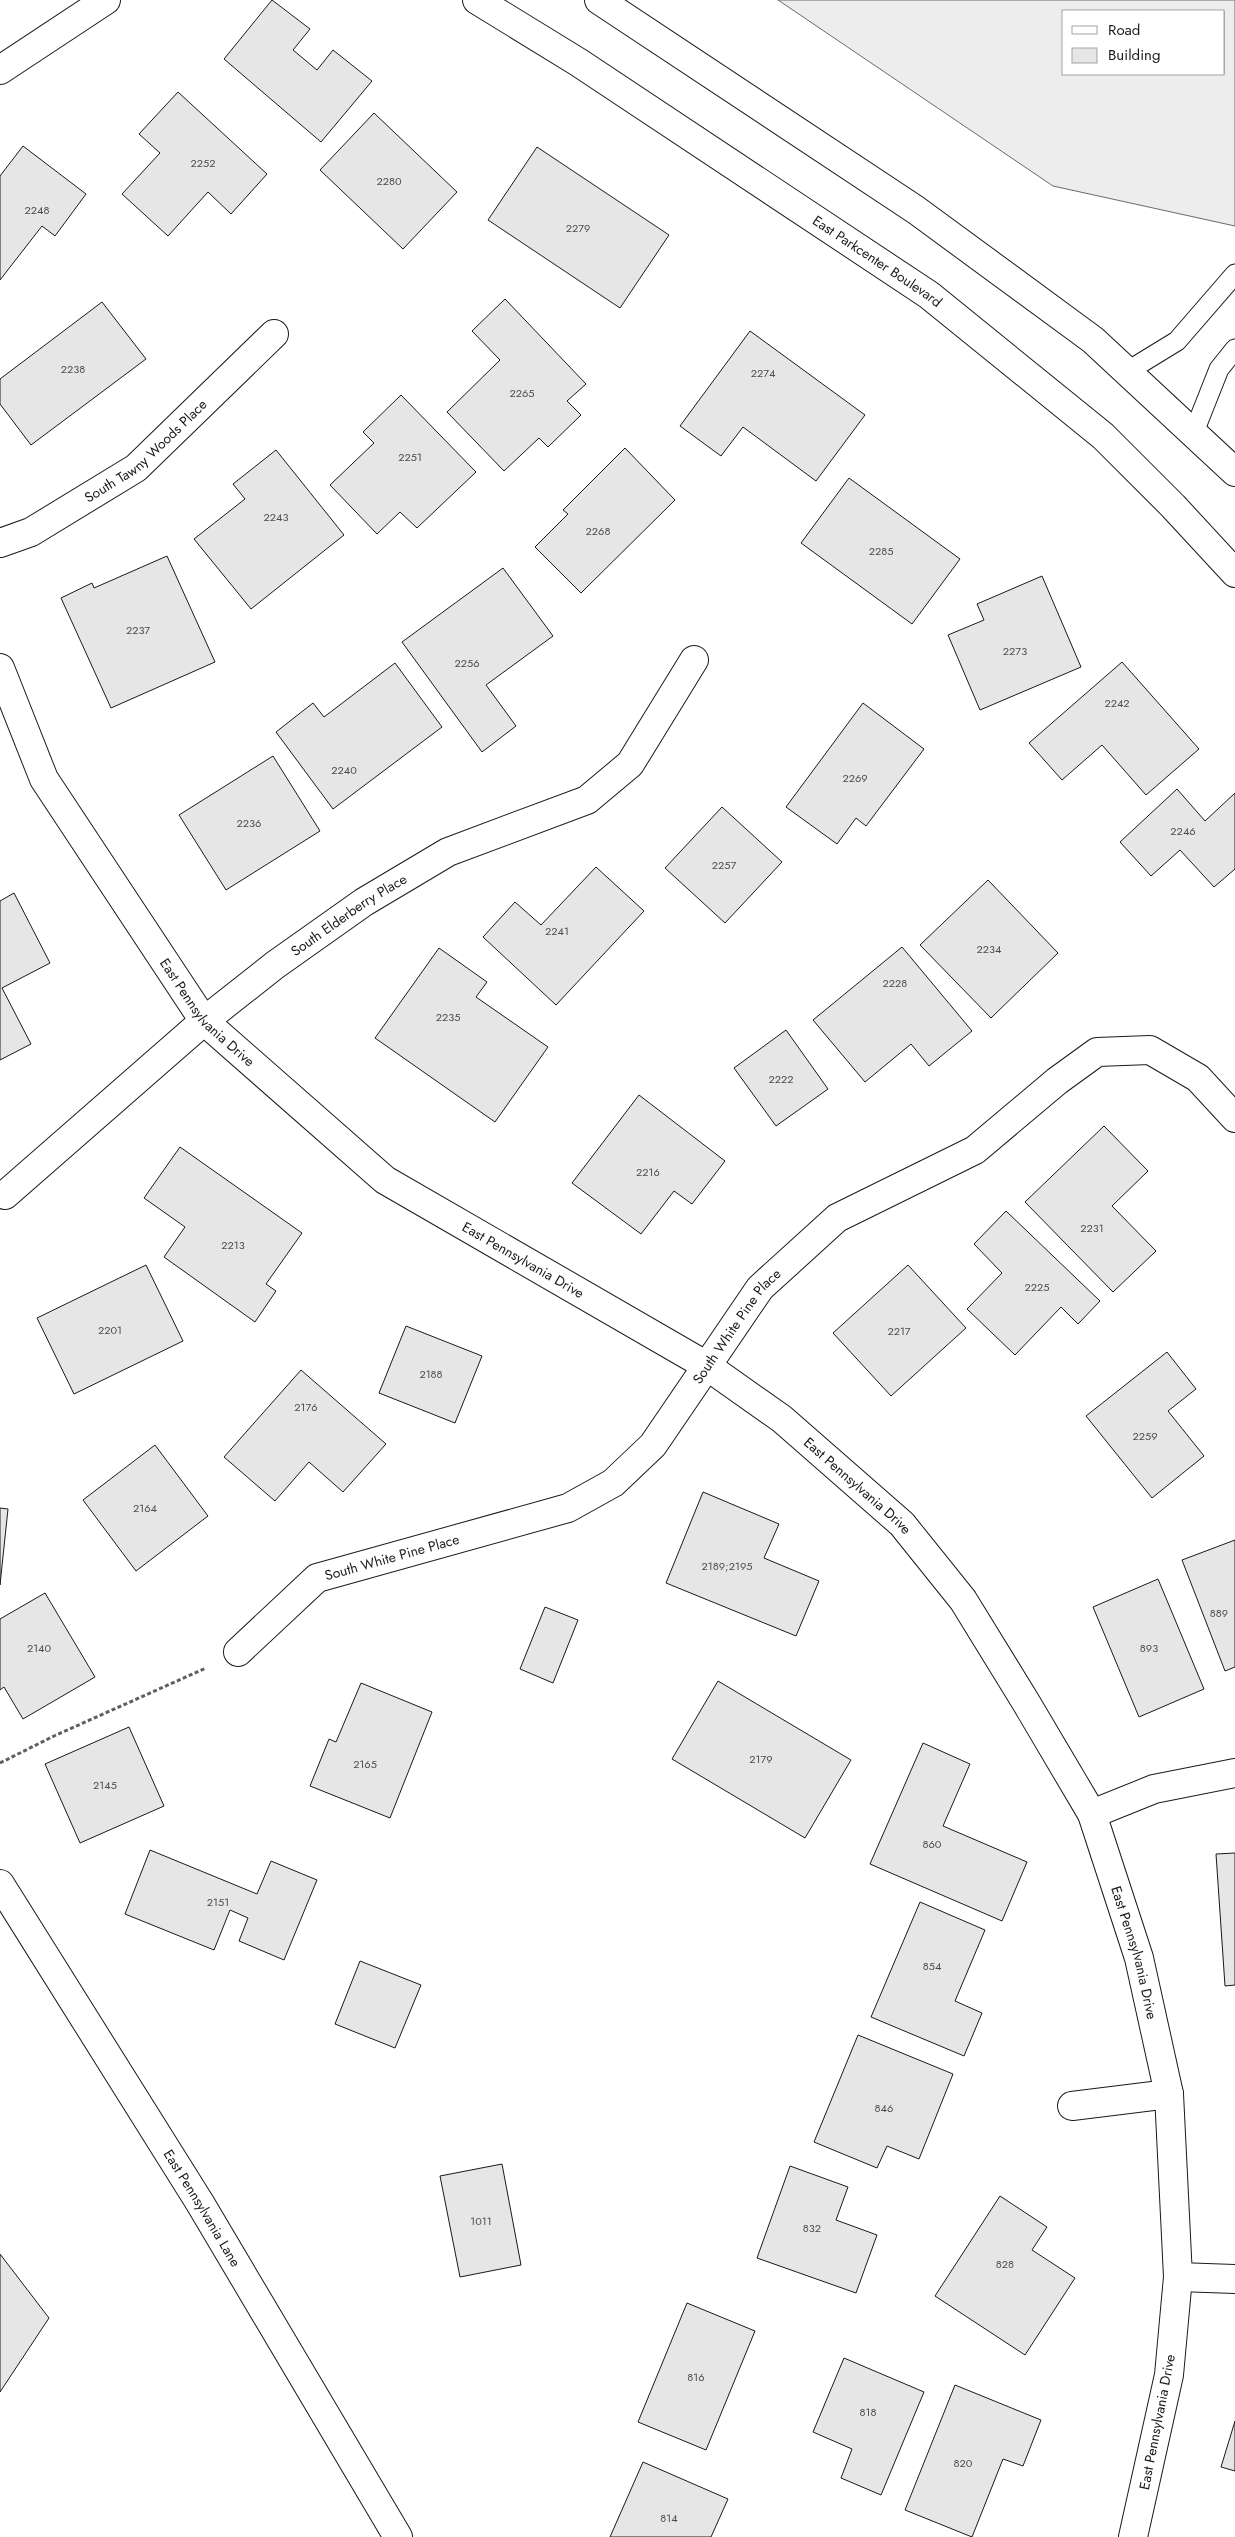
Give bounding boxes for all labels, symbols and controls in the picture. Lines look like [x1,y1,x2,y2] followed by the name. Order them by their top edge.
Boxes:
[1062,10,1225,75] legend
[1108,19,1140,41] text: Road
[1108,44,1160,66] text: Building
[191,155,215,171] house number: 2252
[376,173,402,189] house number: 2280
[25,202,49,218] house number: 2248
[809,210,946,312] street label: East Parkcenter Boulevard
[566,220,590,236] house number: 2279
[61,361,85,377] house number: 2238
[751,365,776,381] house number: 2274
[509,385,535,401] house number: 2265
[80,395,211,507] street label: South Tawny Woods Place
[398,449,422,465] house number: 2251
[264,509,288,525] house number: 2243
[586,523,610,539] house number: 2268
[869,543,893,559] house number: 2285
[126,622,150,638] house number: 2237
[1003,643,1027,659] house number: 2273
[454,655,480,671] house number: 2256
[1104,695,1130,711] house number: 2242
[331,762,357,778] house number: 2240
[842,770,868,786] house number: 2269
[237,815,261,831] house number: 2236
[1170,823,1196,839] house number: 2246
[712,857,736,873] house number: 2257
[287,869,410,961] street label: South Elderberry Place
[545,923,569,939] house number: 2241
[977,941,1002,957] house number: 2234
[155,954,259,1071] street label: East Pennsylvania Drive
[883,975,907,991] house number: 2228
[436,1009,460,1025] house number: 2235
[768,1071,794,1087] house number: 2222
[636,1164,660,1180] house number: 2216
[458,1217,588,1303] street label: East Pennsylvania Drive
[1080,1220,1104,1236] house number: 2231
[221,1237,245,1253] house number: 2213
[688,1264,785,1388] street label: South White Pine Place
[1025,1279,1049,1295] house number: 2225
[98,1322,122,1338] house number: 2201
[887,1323,911,1339] house number: 2217
[419,1366,443,1382] house number: 2188
[294,1399,318,1415] house number: 2176
[1132,1428,1158,1444] house number: 2259
[799,1433,916,1538] street label: East Pennsylvania Drive
[133,1500,158,1516] house number: 2164
[322,1529,462,1585] street label: South White Pine Place
[702,1558,752,1574] house number: 2189;2195
[1210,1605,1228,1621] house number: 889
[27,1640,52,1656] house number: 2140
[1140,1640,1158,1656] house number: 893
[749,1751,773,1767] house number: 2179
[353,1756,377,1772] house number: 2165
[93,1777,117,1793] house number: 2145
[923,1836,942,1852] house number: 860
[1106,1883,1162,2021] street label: East Pennsylvania Drive
[207,1894,229,1910] house number: 2151
[923,1958,942,1974] house number: 854
[875,2100,893,2116] house number: 846
[159,2145,246,2271] street label: East Pennsylvania Lane
[470,2213,492,2229] house number: 1011
[803,2220,821,2236] house number: 832
[996,2256,1014,2272] house number: 828
[1134,2353,1180,2491] street label: East Pennsylvania Drive
[687,2369,705,2385] house number: 816
[860,2404,876,2420] house number: 818
[954,2455,973,2471] house number: 820
[660,2510,678,2526] house number: 814

